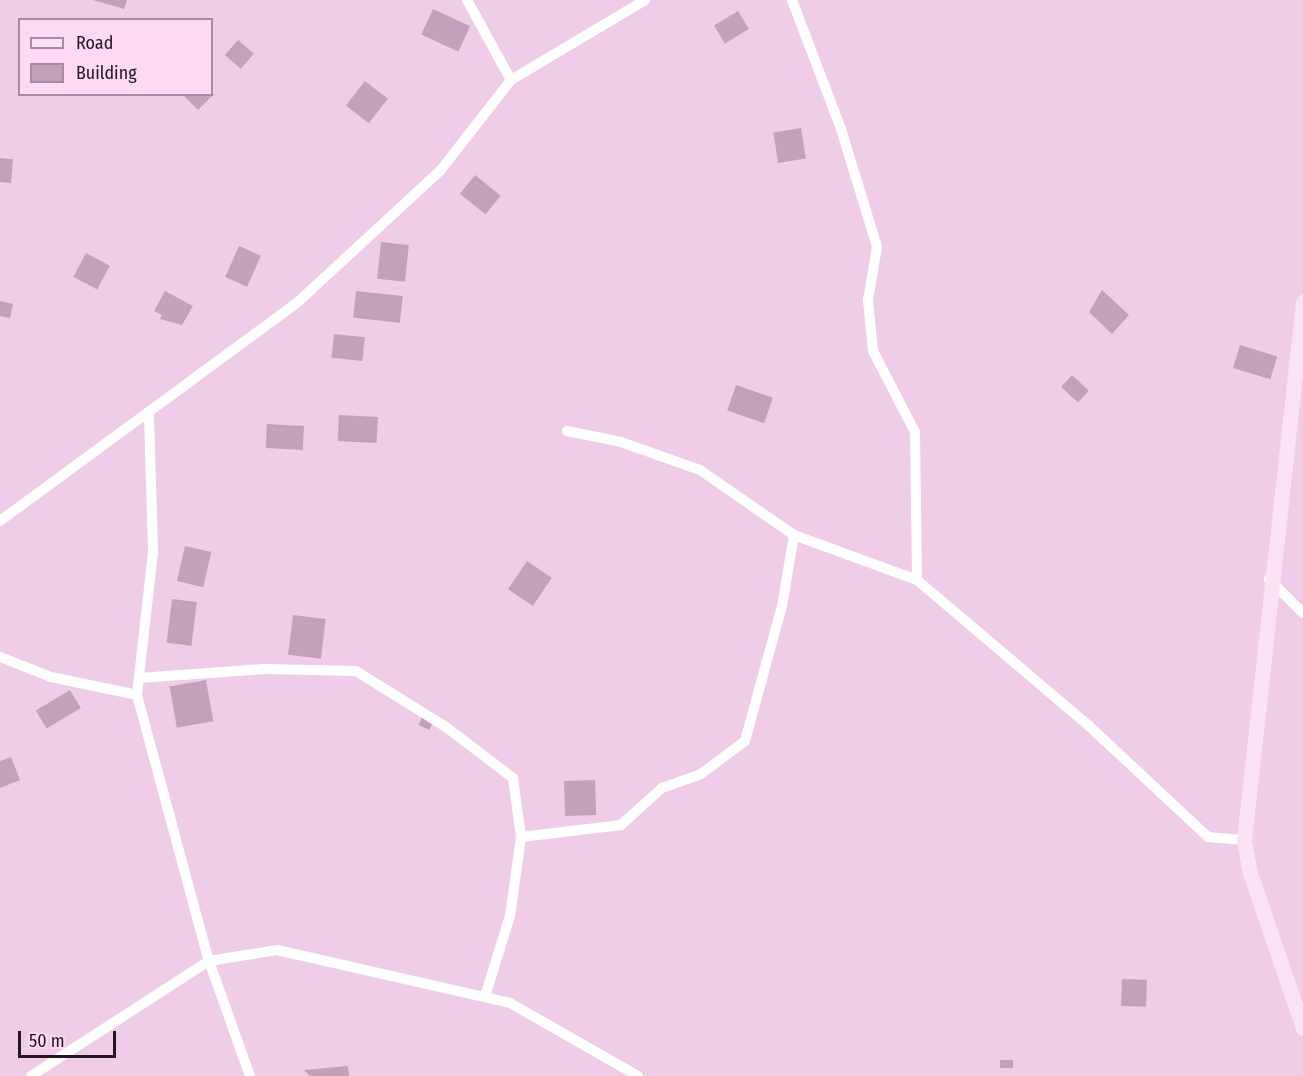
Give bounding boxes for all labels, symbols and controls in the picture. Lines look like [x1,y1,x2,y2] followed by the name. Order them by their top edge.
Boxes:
[18,18,213,96] legend
[76,32,113,54] text: Road
[76,62,137,84] text: Building
[21,1019,118,1057] scale bar
[29,1030,65,1052] text: 50 m

